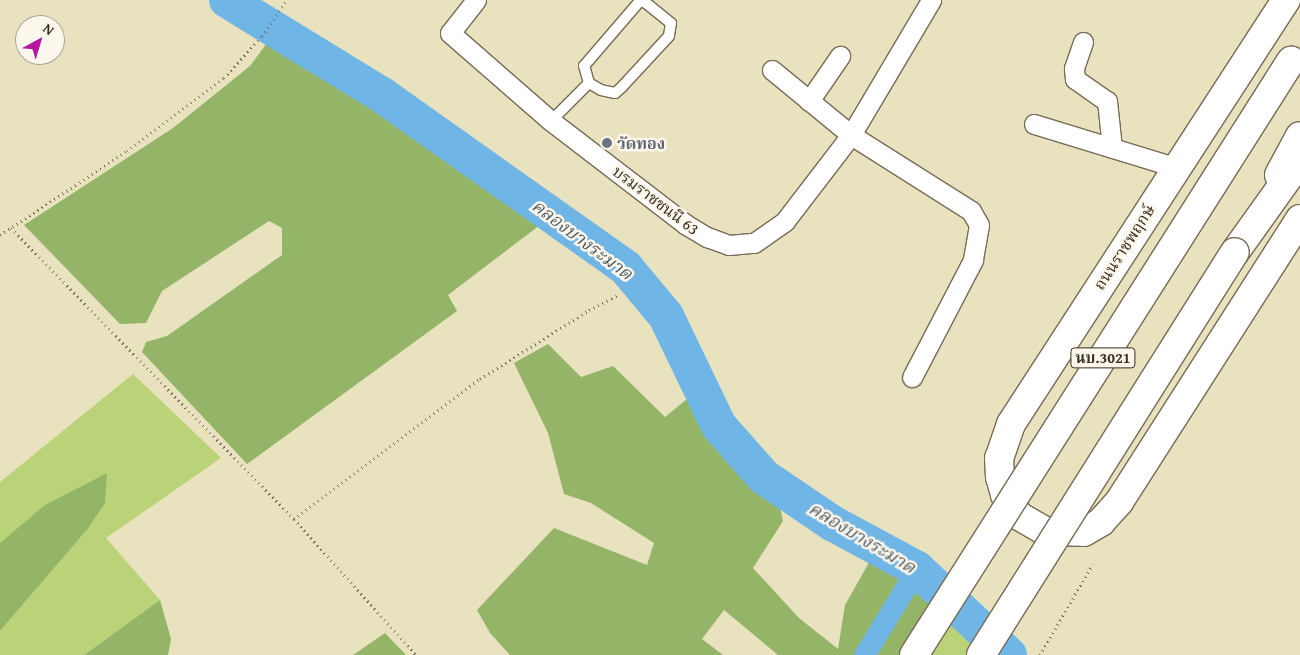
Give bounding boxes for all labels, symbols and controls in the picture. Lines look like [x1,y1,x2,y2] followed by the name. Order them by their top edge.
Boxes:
[15,15,65,65] north arrow
[39,18,59,40] text: N
[617,133,665,153] place label: วัดทอง
[601,137,613,149] marker: วัดทอง
[609,161,703,239] street label: บรมราชชนนี 63
[527,195,637,285] water label: คลองบางระมาด
[1089,201,1159,293] street label: ถนนราชพฤกษ์
[1069,346,1137,370] road number: นบ.3021
[805,498,919,578] water label: คลองบางระมาด

